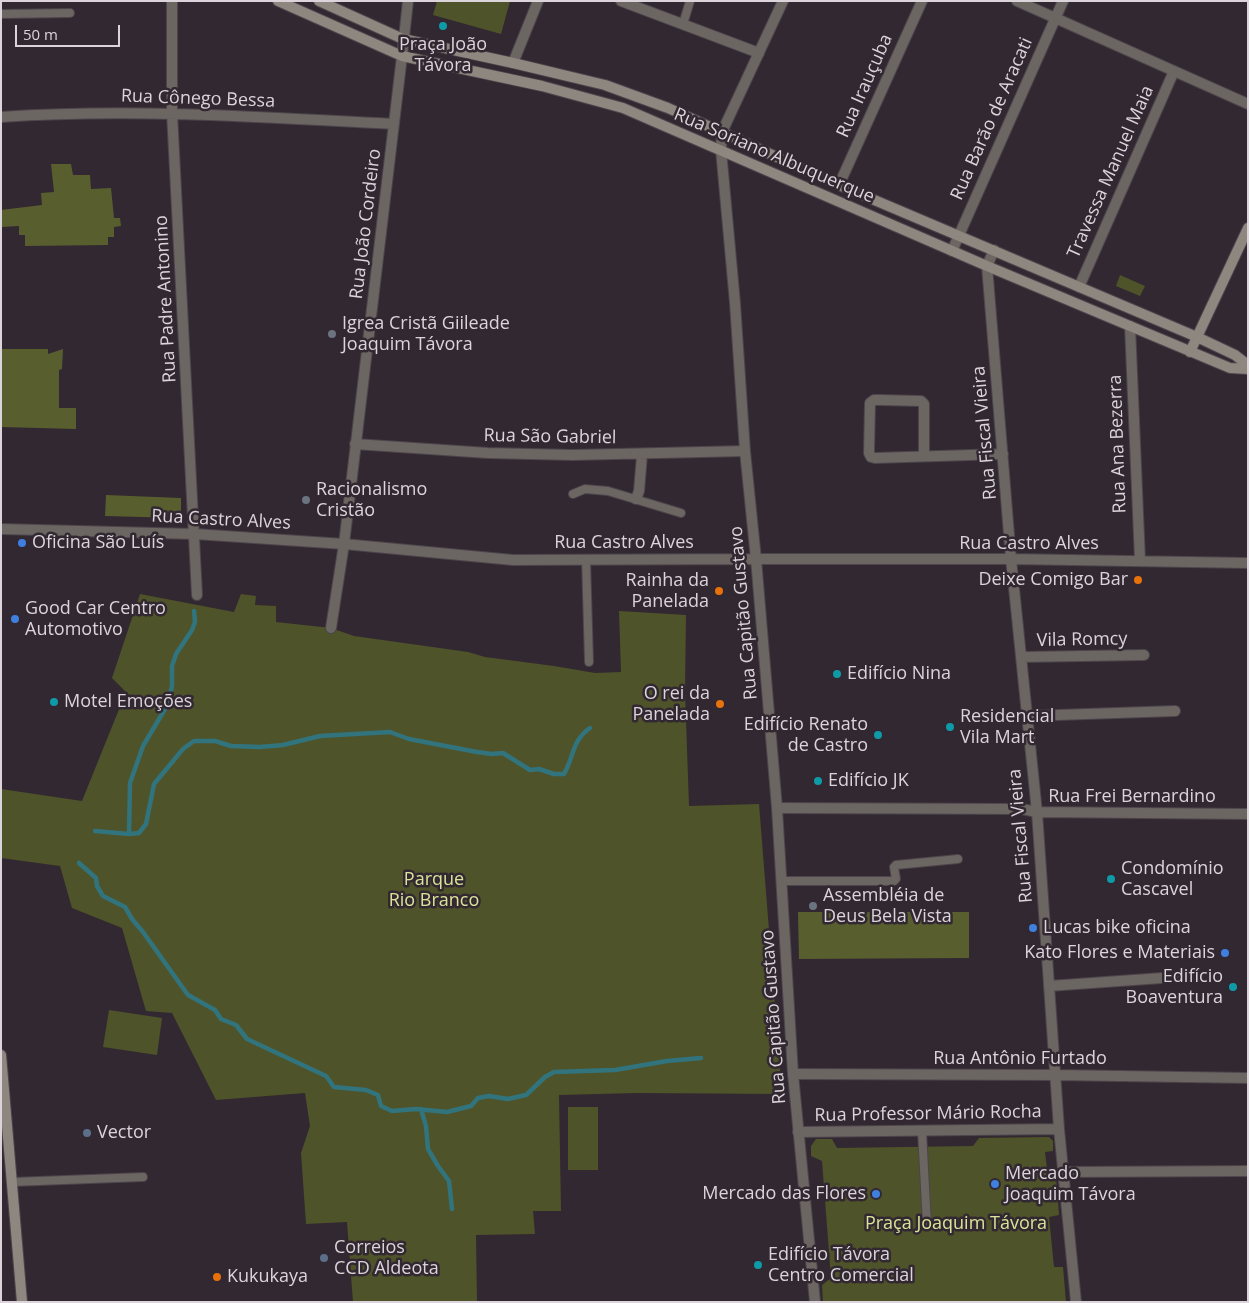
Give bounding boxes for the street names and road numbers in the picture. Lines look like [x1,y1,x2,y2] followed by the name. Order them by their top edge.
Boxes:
[833,31,897,141] street label: Rua Irauçuba
[946,34,1038,204] street label: Rua Barão de Aracati
[1063,82,1159,262] street label: Travessa Manuel Maia
[121,86,275,112] street label: Rua Cônego Bessa
[671,104,877,208] street label: Rua Soriano Albuquerque
[346,148,386,300] street label: Rua João Cordeiro
[151,215,181,383] street label: Rua Padre Antonino
[968,365,1002,501] street label: Rua Fiscal Vieira
[1105,374,1131,514] street label: Rua Ana Bezerra
[483,425,617,449] street label: Rua São Gabriel
[151,506,291,534] street label: Rua Castro Alves
[726,525,762,701] street label: Rua Capitão Gustavo
[554,532,694,554] street label: Rua Castro Alves
[959,533,1099,555] street label: Rua Castro Alves
[1036,628,1128,652] street label: Vila Romcy
[1004,768,1038,904] street label: Rua Fiscal Vieira
[1048,786,1216,808] street label: Rua Frei Bernardino
[757,929,791,1105] street label: Rua Capitão Gustavo
[933,1048,1107,1070] street label: Rua Antônio Furtado
[814,1101,1042,1127] street label: Rua Professor Mário Rocha

